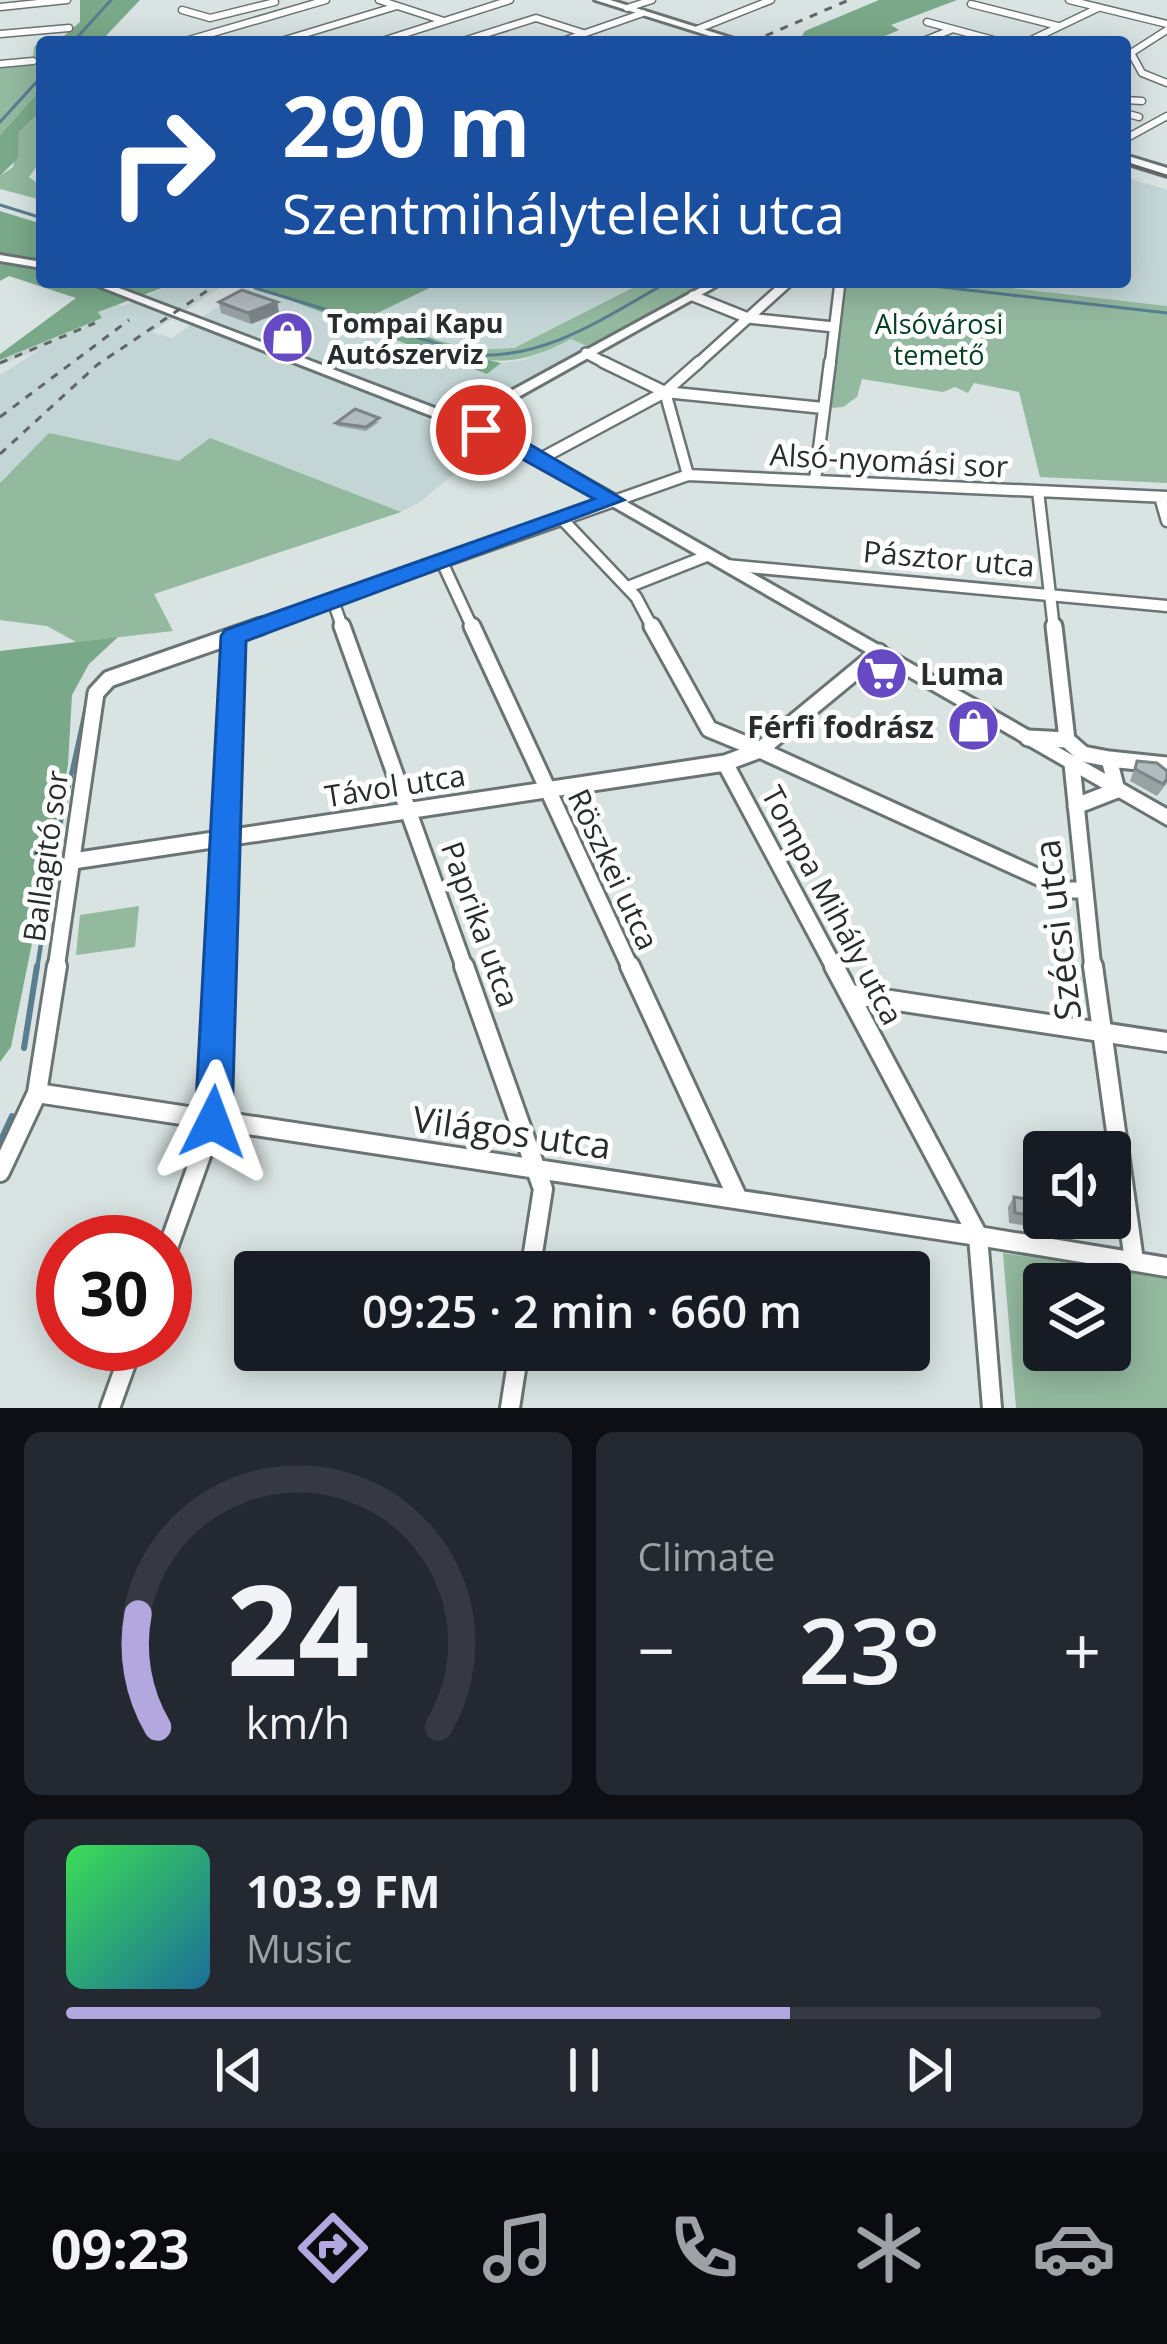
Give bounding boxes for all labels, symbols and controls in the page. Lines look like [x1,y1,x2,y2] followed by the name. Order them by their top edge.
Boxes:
[282,67,530,182] text: 290 m
[84,84,240,240] icon: right
[282,176,845,250] text: Szentmihályteleki utca
[327,304,504,372] place label: Tompai Kapu Autószerviz
[875,305,1003,373] park label: Alsóvárosi temető
[260,310,316,366] shop icon: Tompai Kapu Autószerviz
[430,379,532,481] pin
[448,397,514,463] icon: arrive
[769,433,1009,487] street label: Alsó-nyomási sor
[862,530,1036,586] street label: Pásztor utca
[853,645,909,701] supermarket icon: Luma
[920,653,1004,694] place label: Luma
[945,698,1001,754] shop icon: Férfi fodrász
[747,706,934,747] place label: Férfi fodrász
[322,754,468,816] street label: Távol utca
[13,768,77,944] street label: Ballagitó sor
[753,778,913,1032] street label: Tompa Mihály utca
[559,782,669,956] street label: Röszkei utca
[432,836,530,1012] street label: Paprika utca
[1022,837,1092,1023] street label: Szécsi utca
[150,1059,276,1185] position arrow
[410,1094,614,1170] street label: Világos utca
[1023,1131,1131,1371] map controls
[1023,1131,1131,1239] button: sound
[36,1215,192,1371] speed limit sign: 30
[1023,1263,1131,1371] button: layers
[362,1280,802,1341] text: 09:25 · 2 min · 660 m
[638,1529,775,1582] text: Climate
[226,1543,369,1713] text: 24
[799,1588,940,1710] text: 23°
[638,1604,675,1694] text: −
[1063,1604,1101,1694] text: +
[246,1692,350,1751] text: km/h
[246,1860,441,1921] text: 103.9 FM
[246,1921,352,1974] text: Music
[206,2037,272,2103] icon: previous
[551,2037,617,2103] icon: pause
[896,2037,962,2103] icon: next
[291,2206,375,2290] icon: directions
[476,2206,560,2290] icon: music
[662,2206,746,2290] icon: phone
[847,2206,931,2290] icon: climate
[1032,2206,1116,2290] icon: car
[51,2211,190,2285] text: 09:23

